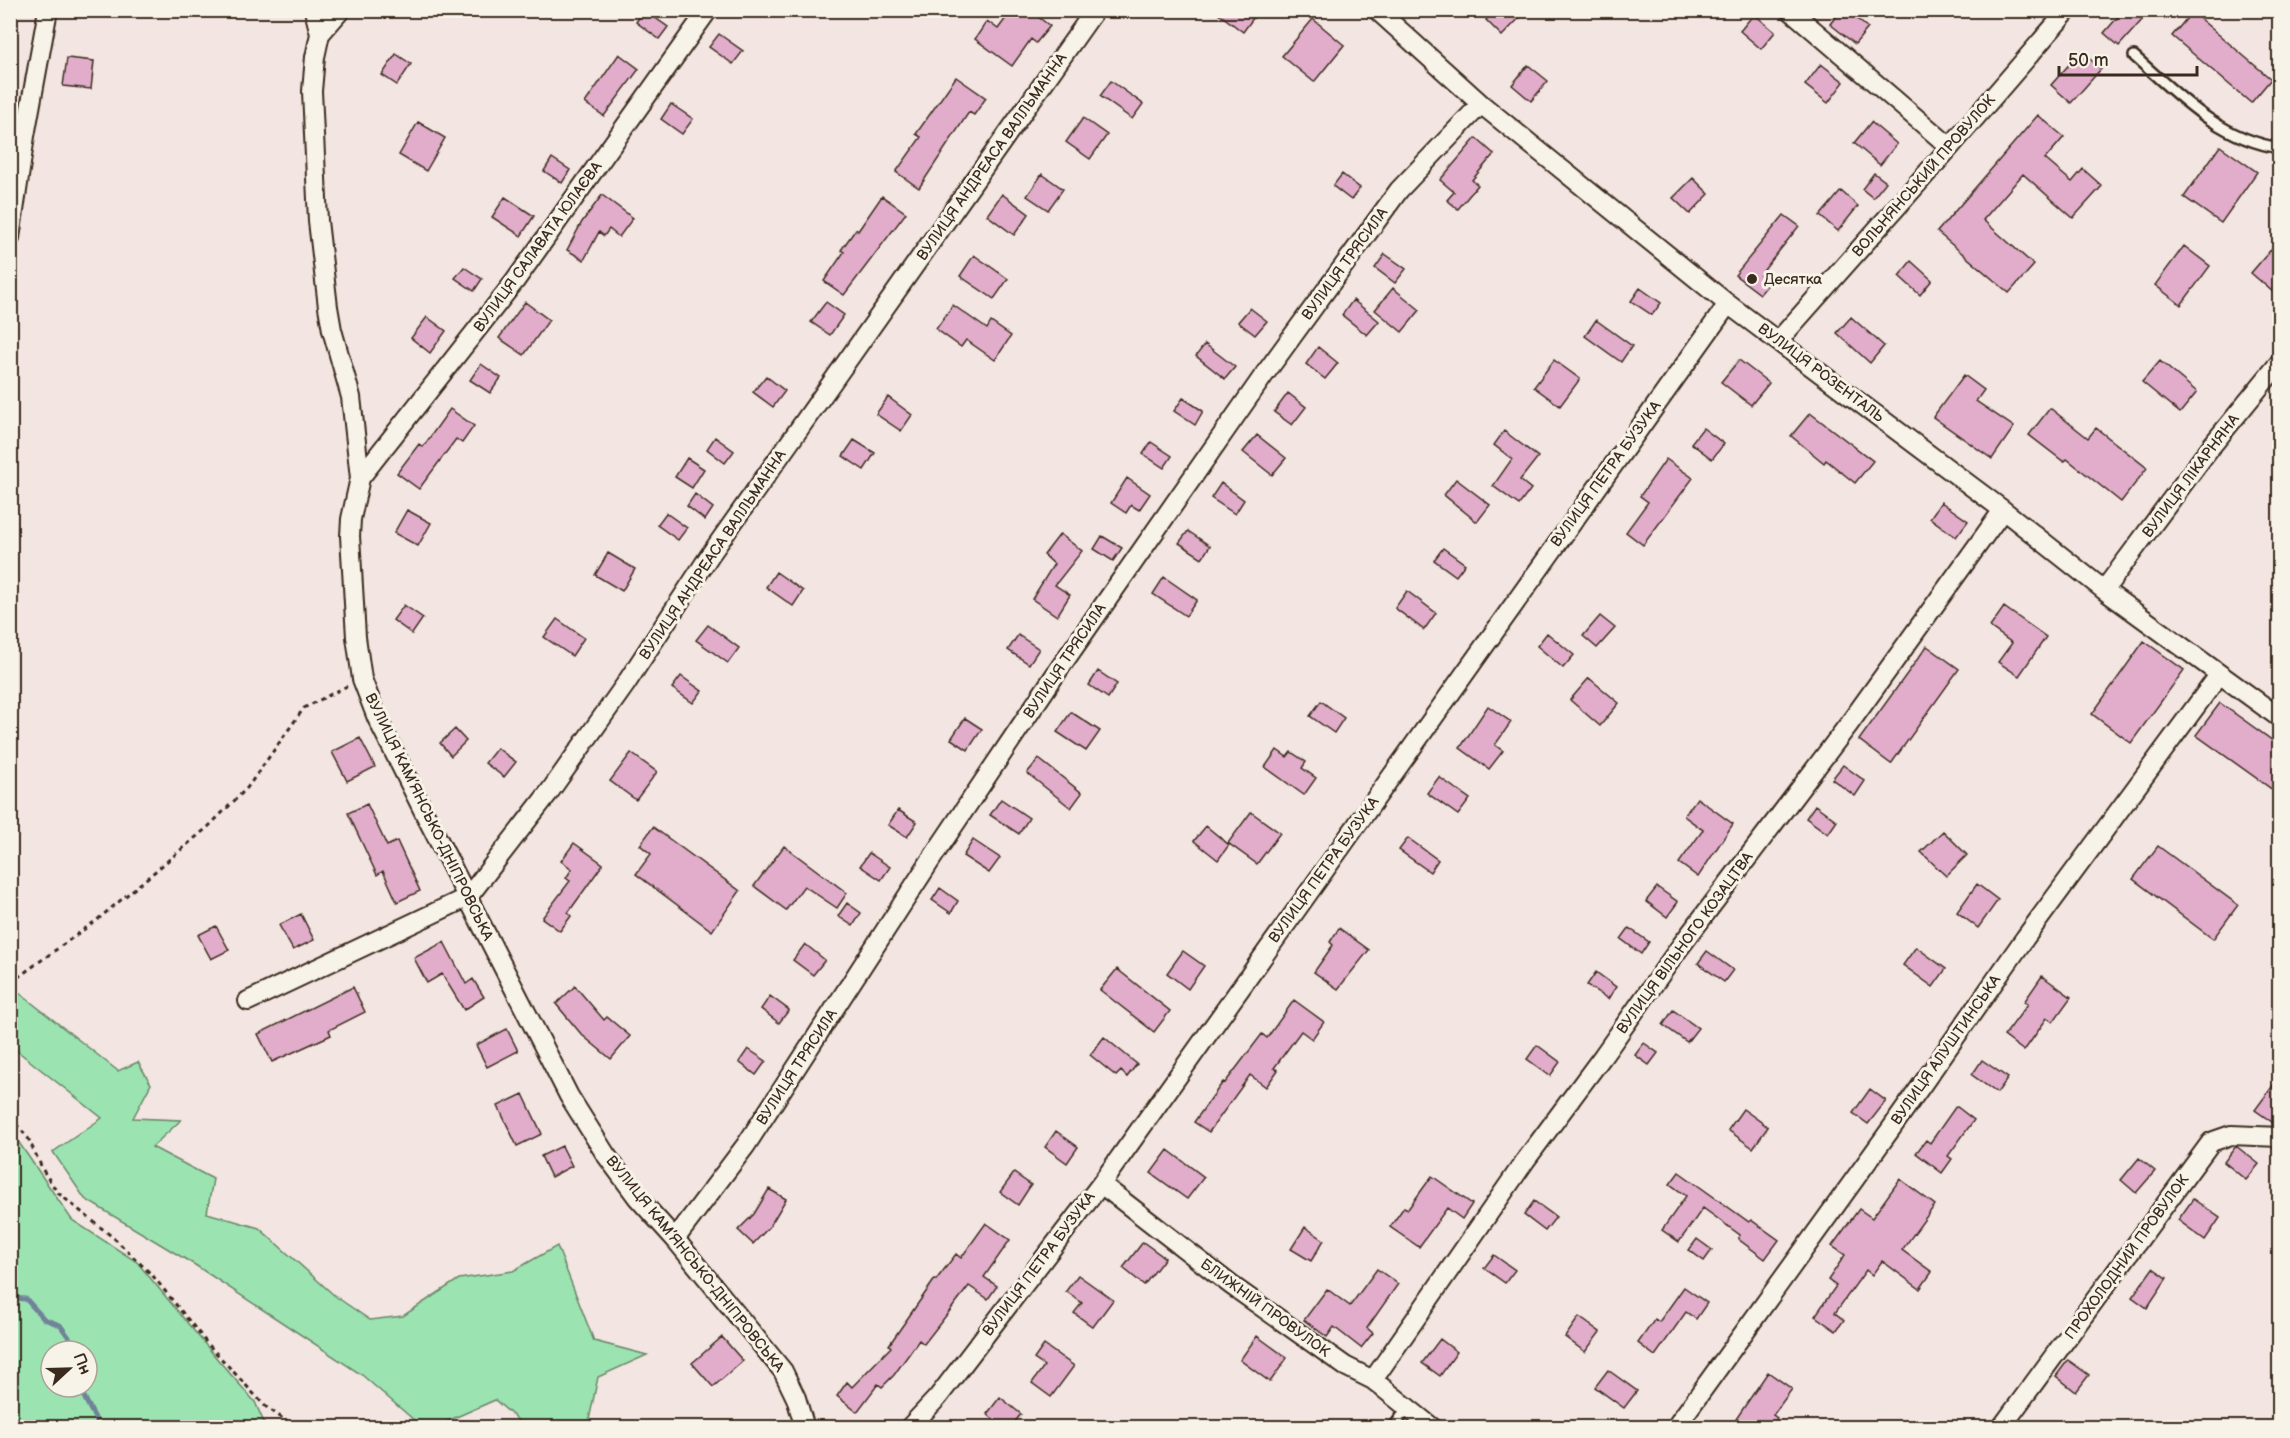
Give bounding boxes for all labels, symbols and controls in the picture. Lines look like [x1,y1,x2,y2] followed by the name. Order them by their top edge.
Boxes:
[2059,39,2197,77] scale bar
[913,49,1072,264] street label: ВУЛИЦЯ АНДРЕАСА ВАЛЛЬМАННА
[2068,50,2109,71] text: 50 m
[1848,91,2000,261] street label: ВОЛЬНЯНСЬКИЙ ПРОВУЛОК
[470,157,607,336] street label: ВУЛИЦЯ САЛАВАТА ЮЛАЄВА
[1298,203,1393,324] street label: ВУЛИЦЯ ТРЯСИЛА
[1764,270,1822,289] place label: Десятка
[1745,272,1759,286] marker: Десятка
[1754,319,1888,427] street label: ВУЛИЦЯ РОЗЕНТАЛЬ
[1547,397,1666,551] street label: ВУЛИЦЯ ПЕТРА БУЗУКА
[2138,410,2244,542] street label: ВУЛИЦЯ ЛІКАРНЯНА
[635,446,791,664] street label: ВУЛИЦЯ АНДРЕАСА ВАЛЛЬМАННА
[1019,599,1111,722] street label: ВУЛИЦЯ ТРЯСИЛА
[361,690,498,945] street label: ВУЛИЦЯ КАМ’ЯНСЬКО-ДНІПРОВСЬКА
[1265,793,1384,947] street label: ВУЛИЦЯ ПЕТРА БУЗУКА
[1613,848,1758,1038] street label: ВУЛИЦЯ ВІЛЬНОГО КОЗАЦТВА
[1887,971,2006,1129] street label: ВУЛИЦЯ АЛУШТИНСЬКА
[752,1005,842,1129] street label: ВУЛИЦЯ ТРЯСИЛА
[602,1152,789,1377] street label: ВУЛИЦЯ КАМ’ЯНСЬКО-ДНІПРОВСЬКА
[2061,1171,2193,1343] street label: ПРОХОЛОДНИЙ ПРОВУЛОК
[978,1187,1100,1340] street label: ВУЛИЦЯ ПЕТРА БУЗУКА
[1197,1255,1334,1362] street label: БЛИЖНІЙ ПРОВУЛОК
[39,1339,99,1399] north arrow
[69,1350,94,1377] text: Пн

